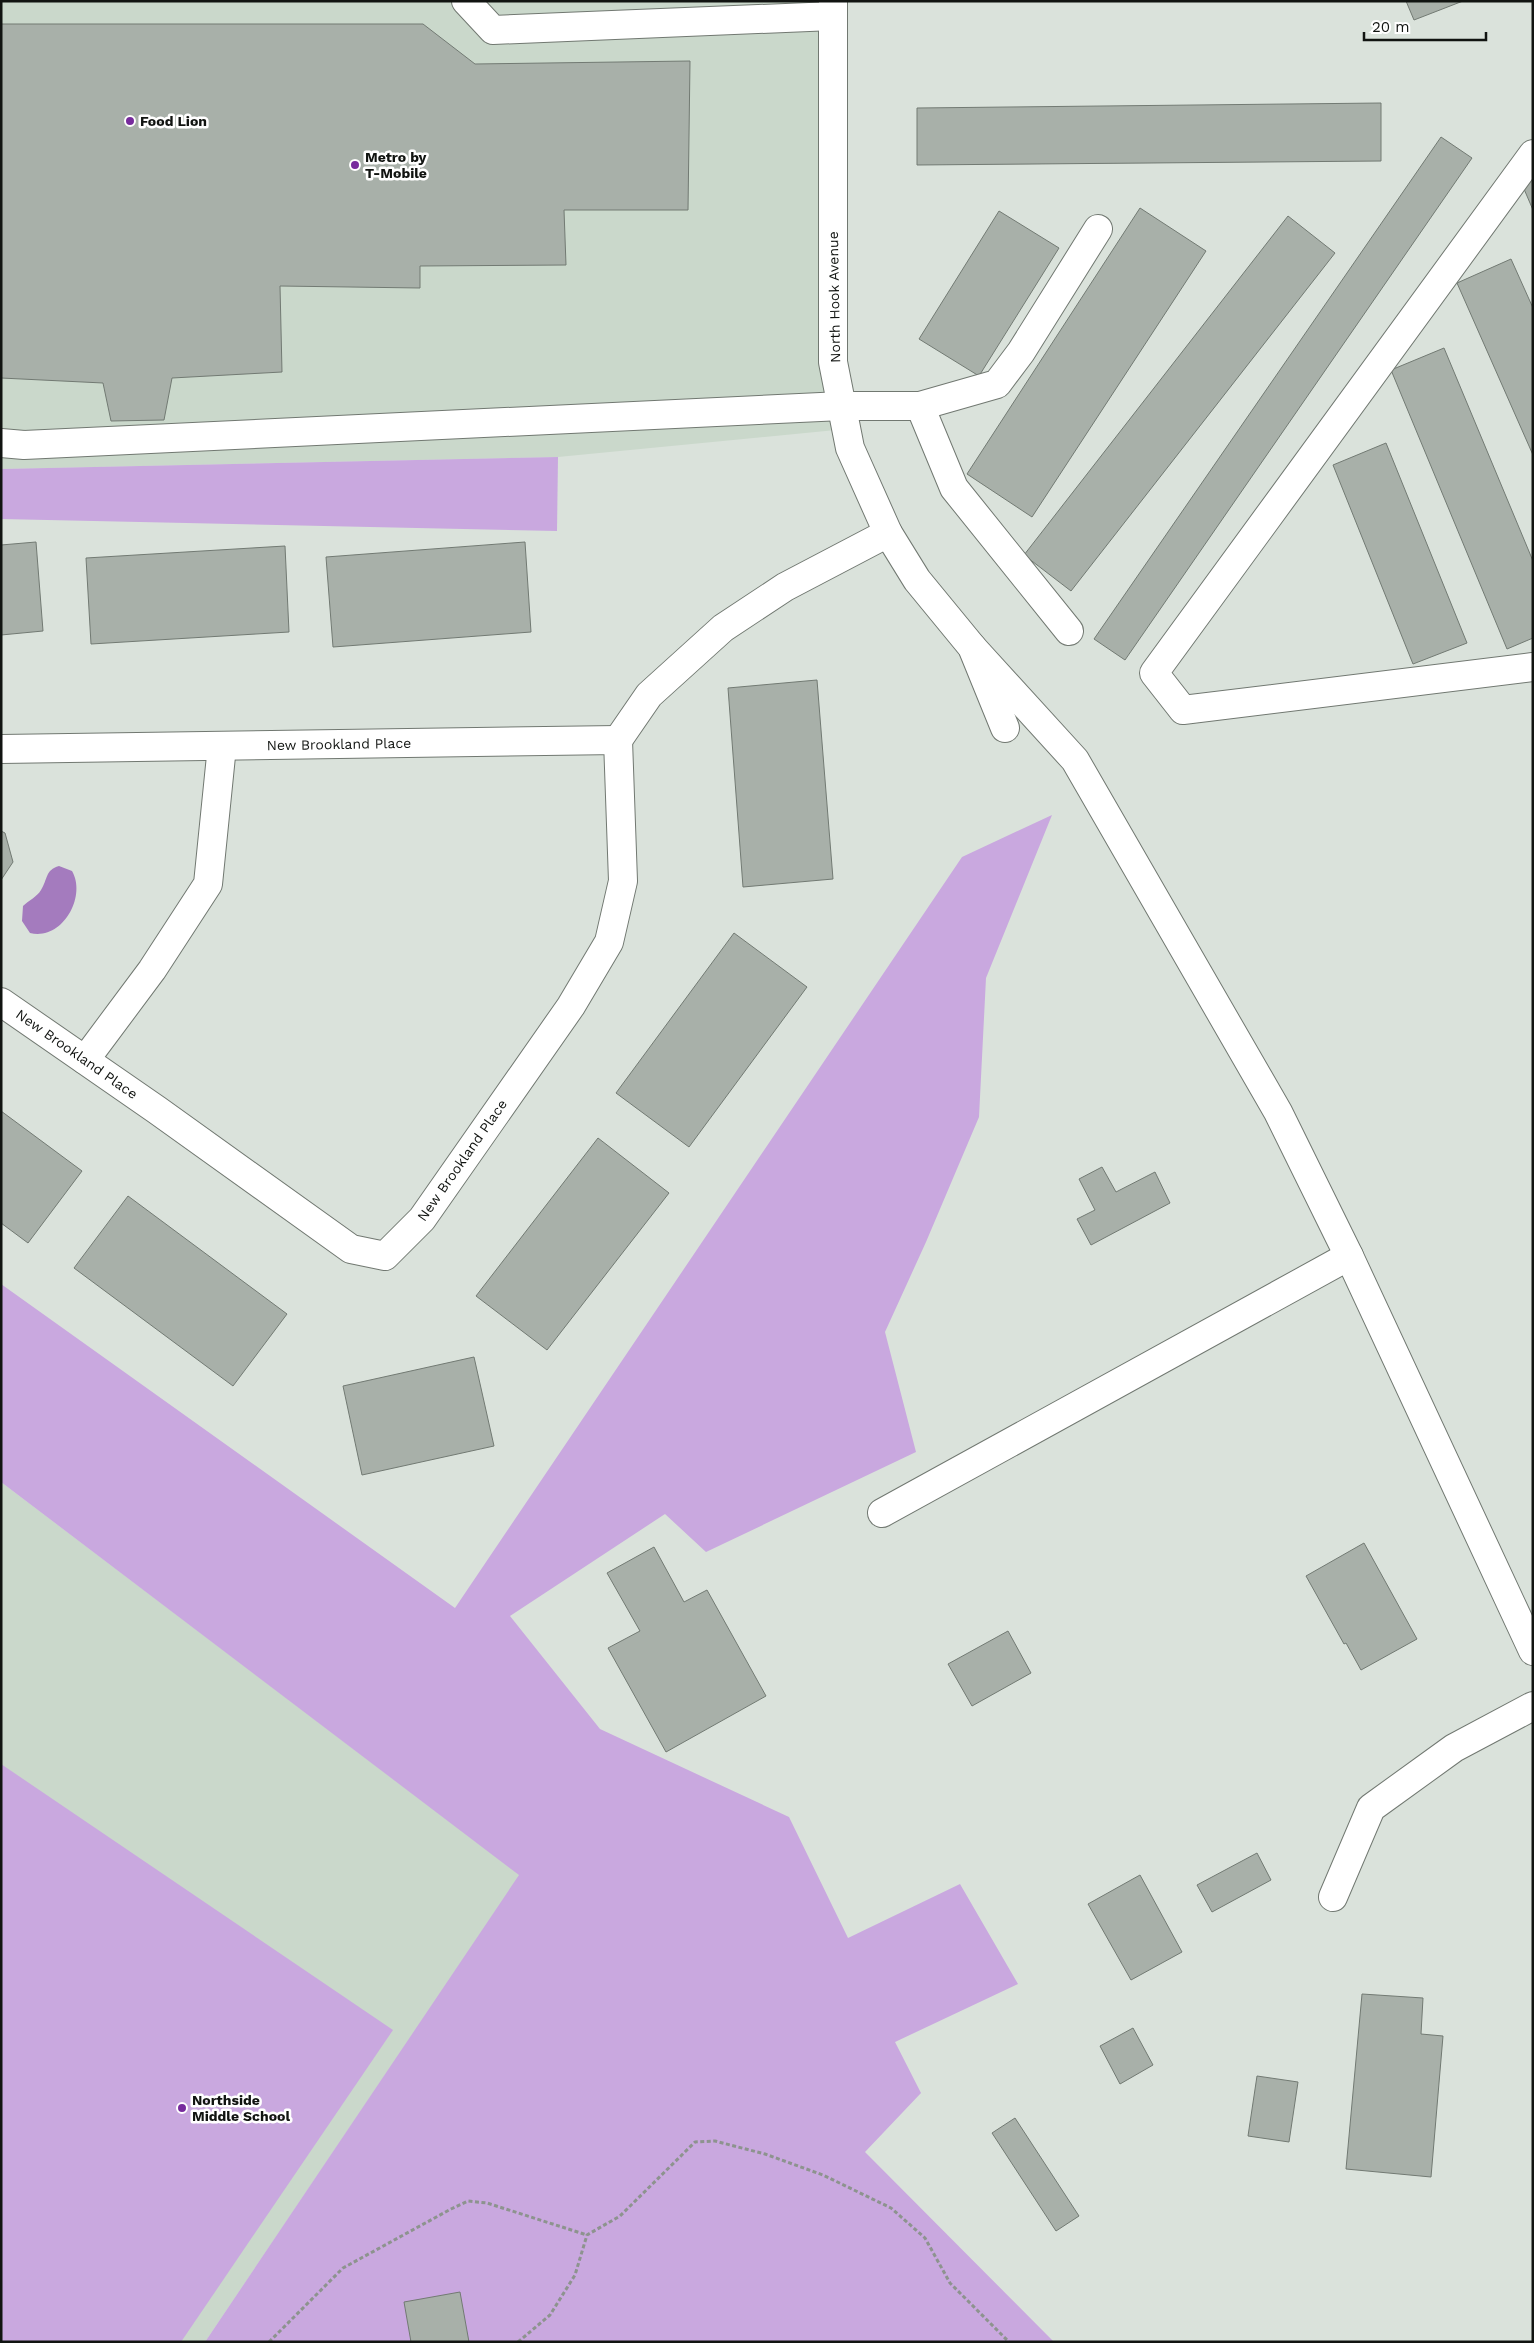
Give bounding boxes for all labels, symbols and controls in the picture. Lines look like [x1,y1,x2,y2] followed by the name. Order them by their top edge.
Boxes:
[1364,10,1486,42] scale bar
[1372,18,1410,36] text: 20 m
[140,113,207,129] place label: Food Lion
[124,115,136,127] marker: Food Lion
[365,149,427,181] place label: Metro by T-Mobile
[349,159,361,171] marker: Metro by T-Mobile
[825,231,843,363] street label: North Hook Avenue
[267,735,411,753] street label: New Brookland Place
[13,1006,141,1102] street label: New Brookland Place
[414,1096,510,1224] street label: New Brookland Place
[192,2092,290,2124] place label: Northside Middle School
[176,2102,188,2114] marker: Northside Middle School

